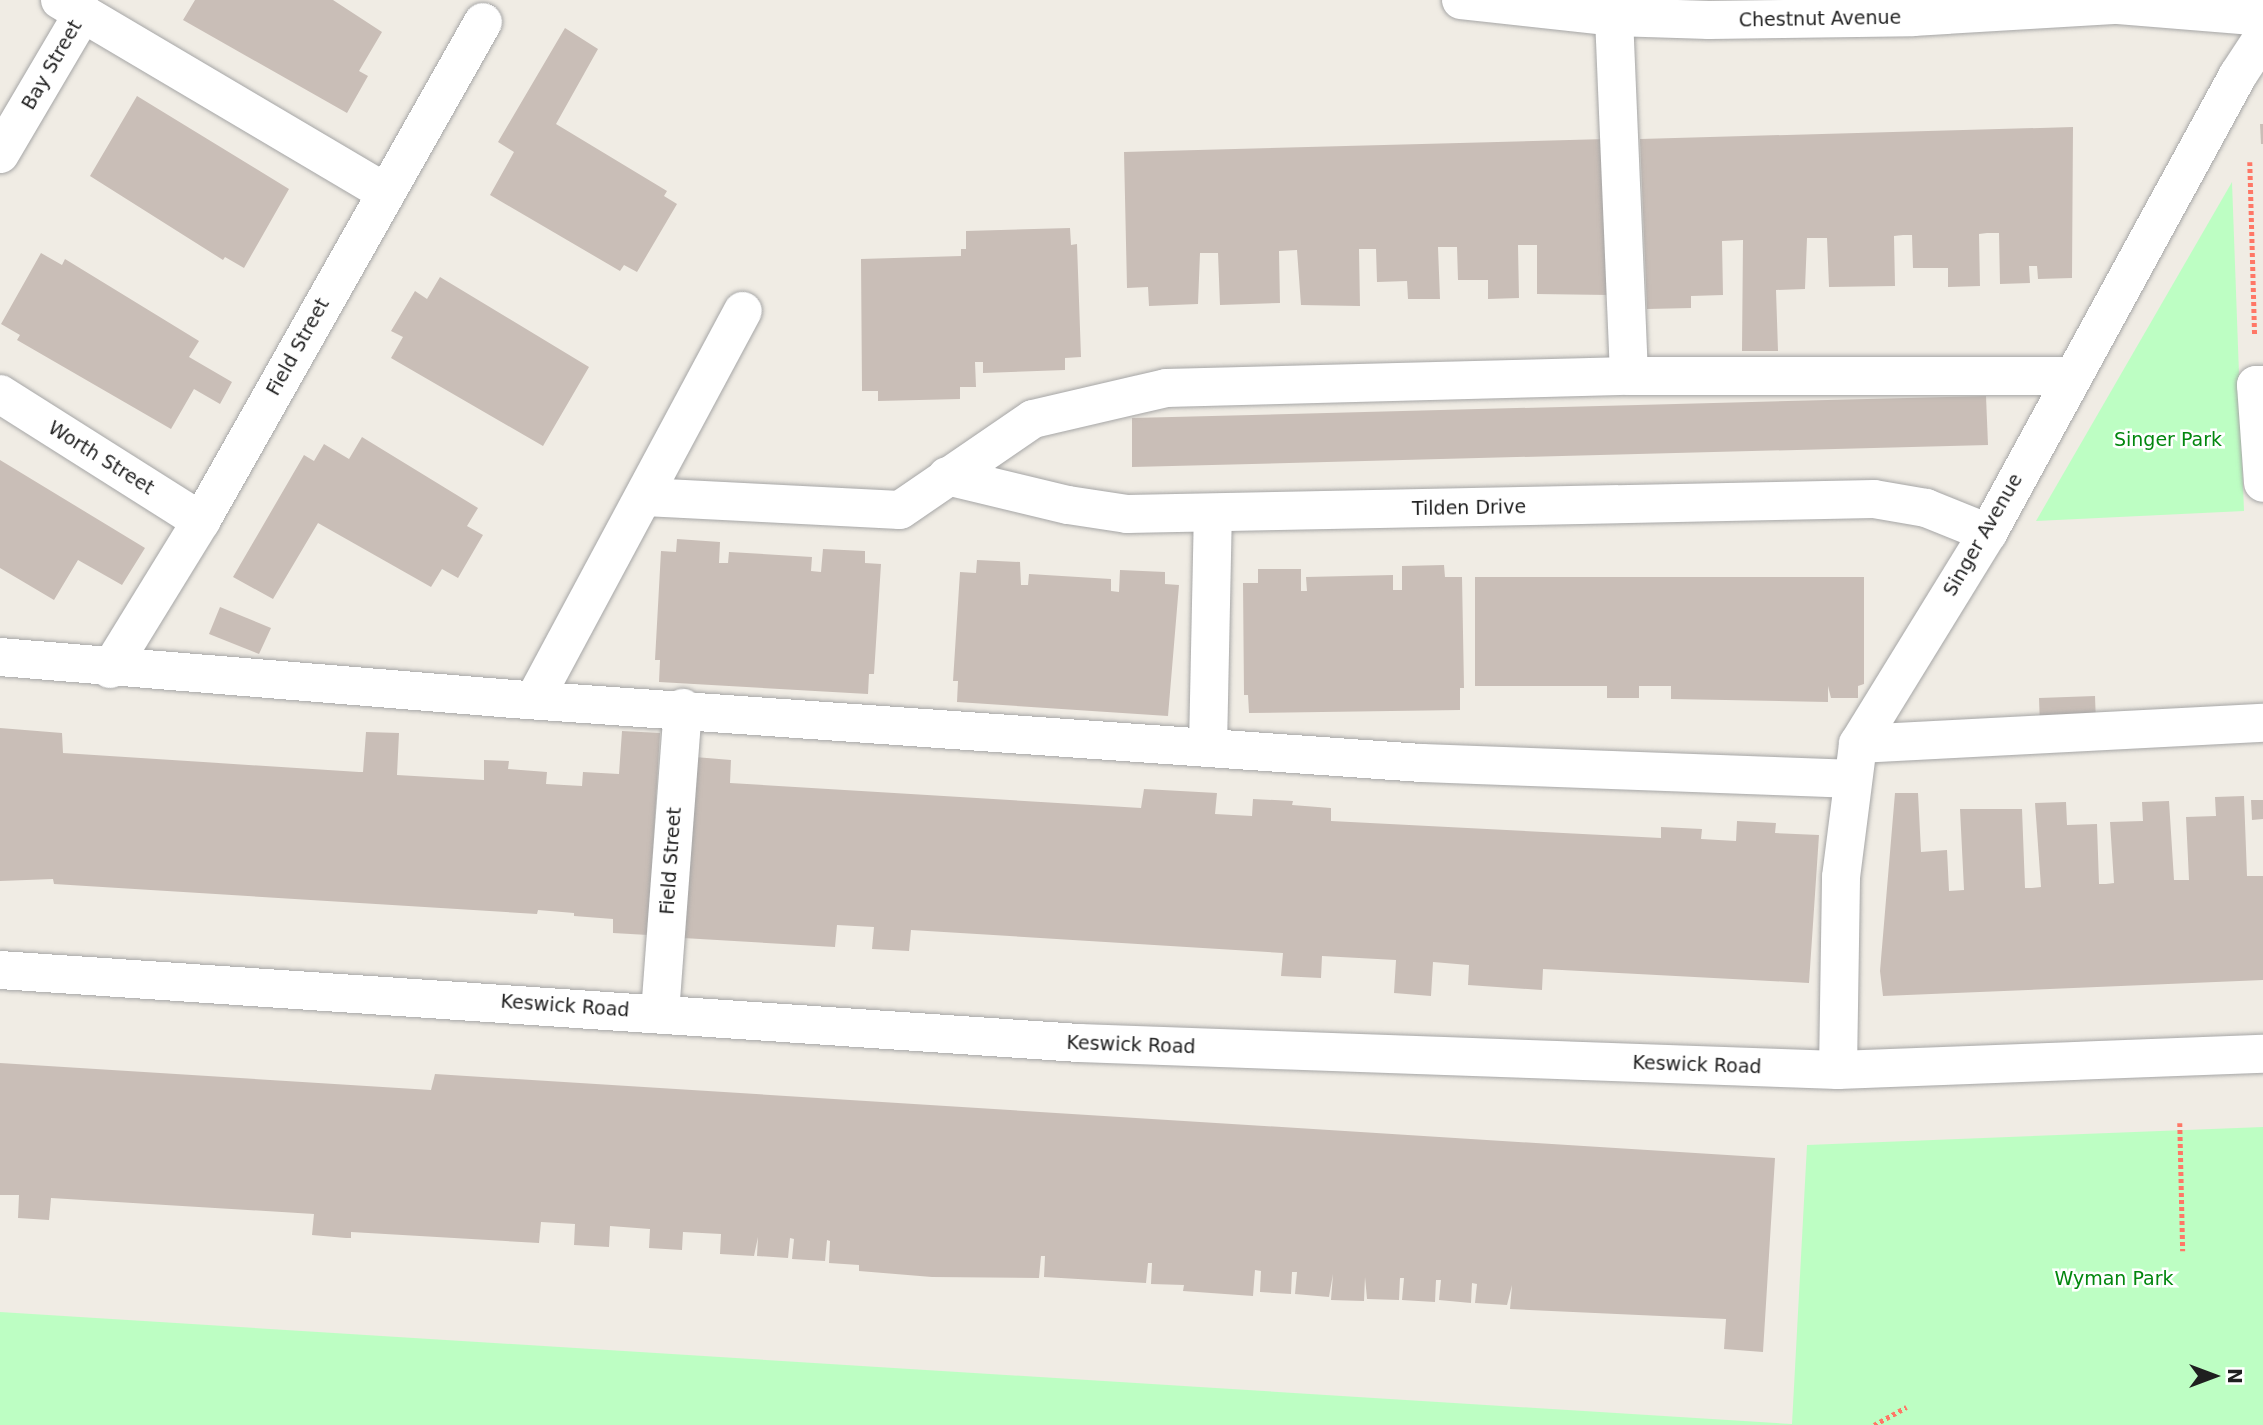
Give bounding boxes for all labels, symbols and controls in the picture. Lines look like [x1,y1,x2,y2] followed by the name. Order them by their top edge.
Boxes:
[1739,6,1901,32] street label: Chestnut Avenue
[17,16,87,114] street label: Bay Street
[262,294,334,400] street label: Field Street
[44,416,158,500] street label: Worth Street
[2114,429,2222,451] park label: Singer Park
[1939,470,2027,600] street label: Singer Avenue
[1412,496,1526,520] street label: Tilden Drive
[656,807,686,915] street label: Field Street
[500,990,630,1022] street label: Keswick Road
[1066,1031,1196,1059] street label: Keswick Road
[1632,1051,1762,1079] street label: Keswick Road
[2055,1268,2173,1290] park label: Wyman Park
[2179,1341,2249,1411] north arrow
[2224,1368,2246,1384] text: N

